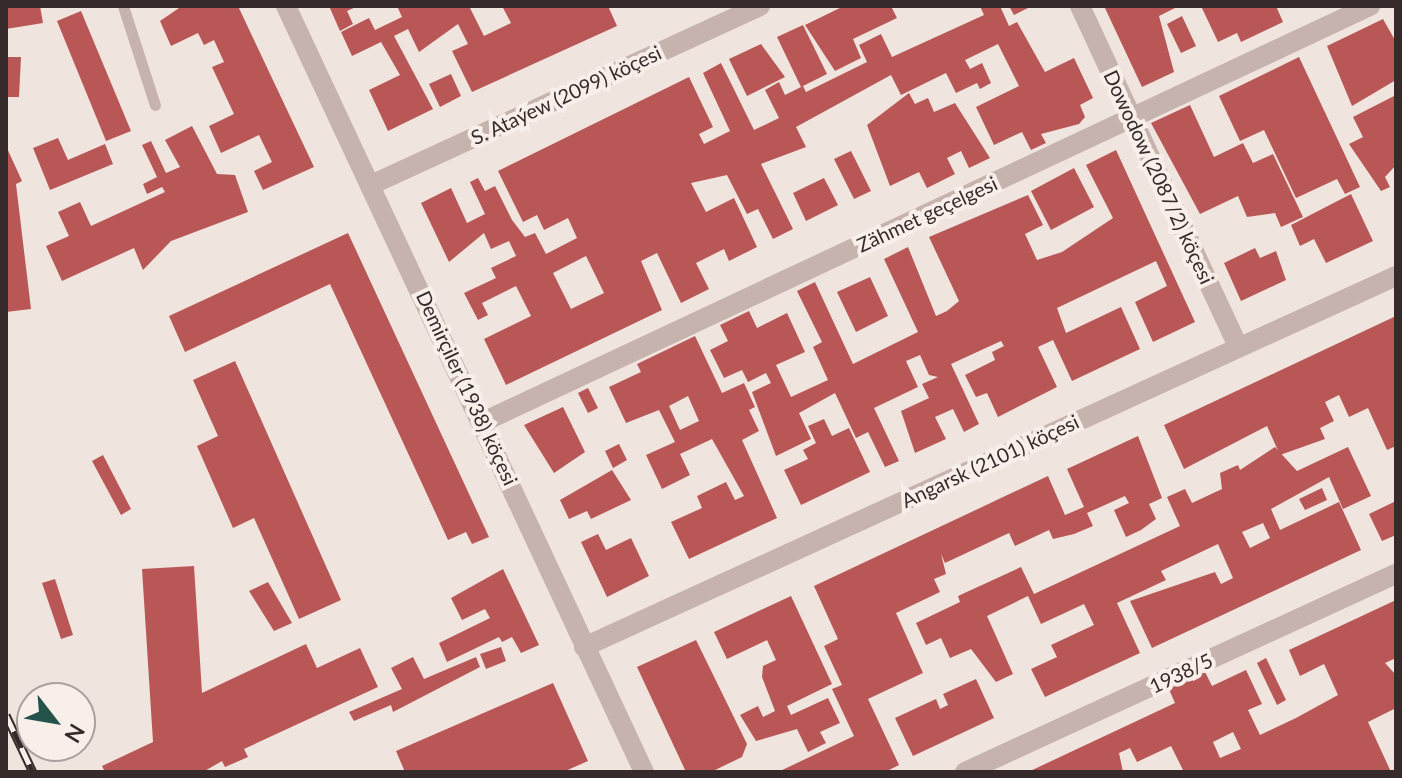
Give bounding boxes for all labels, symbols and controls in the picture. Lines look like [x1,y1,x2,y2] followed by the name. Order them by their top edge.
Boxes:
[467,40,665,150] street label: S. Ataýew (2099) köçesi
[1099,66,1219,288] street label: Dowodow (2087/2) köçesi
[853,171,1001,257] street label: Zähmet geçelgesi
[411,287,523,489] street label: Demirçiler (1938) köçesi
[898,409,1082,513] street label: Angarsk (2101) köçesi
[1146,648,1216,698] street label: 1938/5
[16,682,96,762] north arrow
[59,719,91,748] text: N

